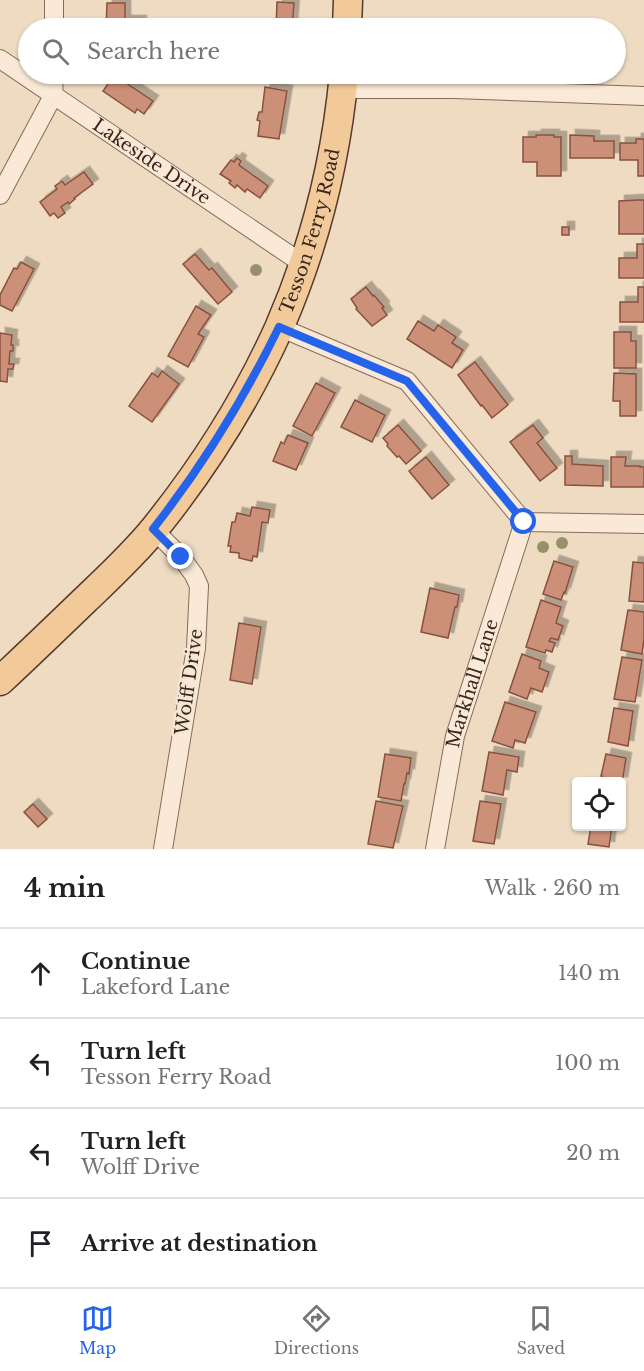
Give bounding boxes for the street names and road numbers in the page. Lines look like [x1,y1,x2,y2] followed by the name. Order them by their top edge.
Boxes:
[89,114,215,209] street label: Lakeside Drive
[275,147,344,317] street label: Tesson Ferry Road
[442,616,503,750] street label: Markhall Lane
[171,627,207,738] street label: Wolff Drive

